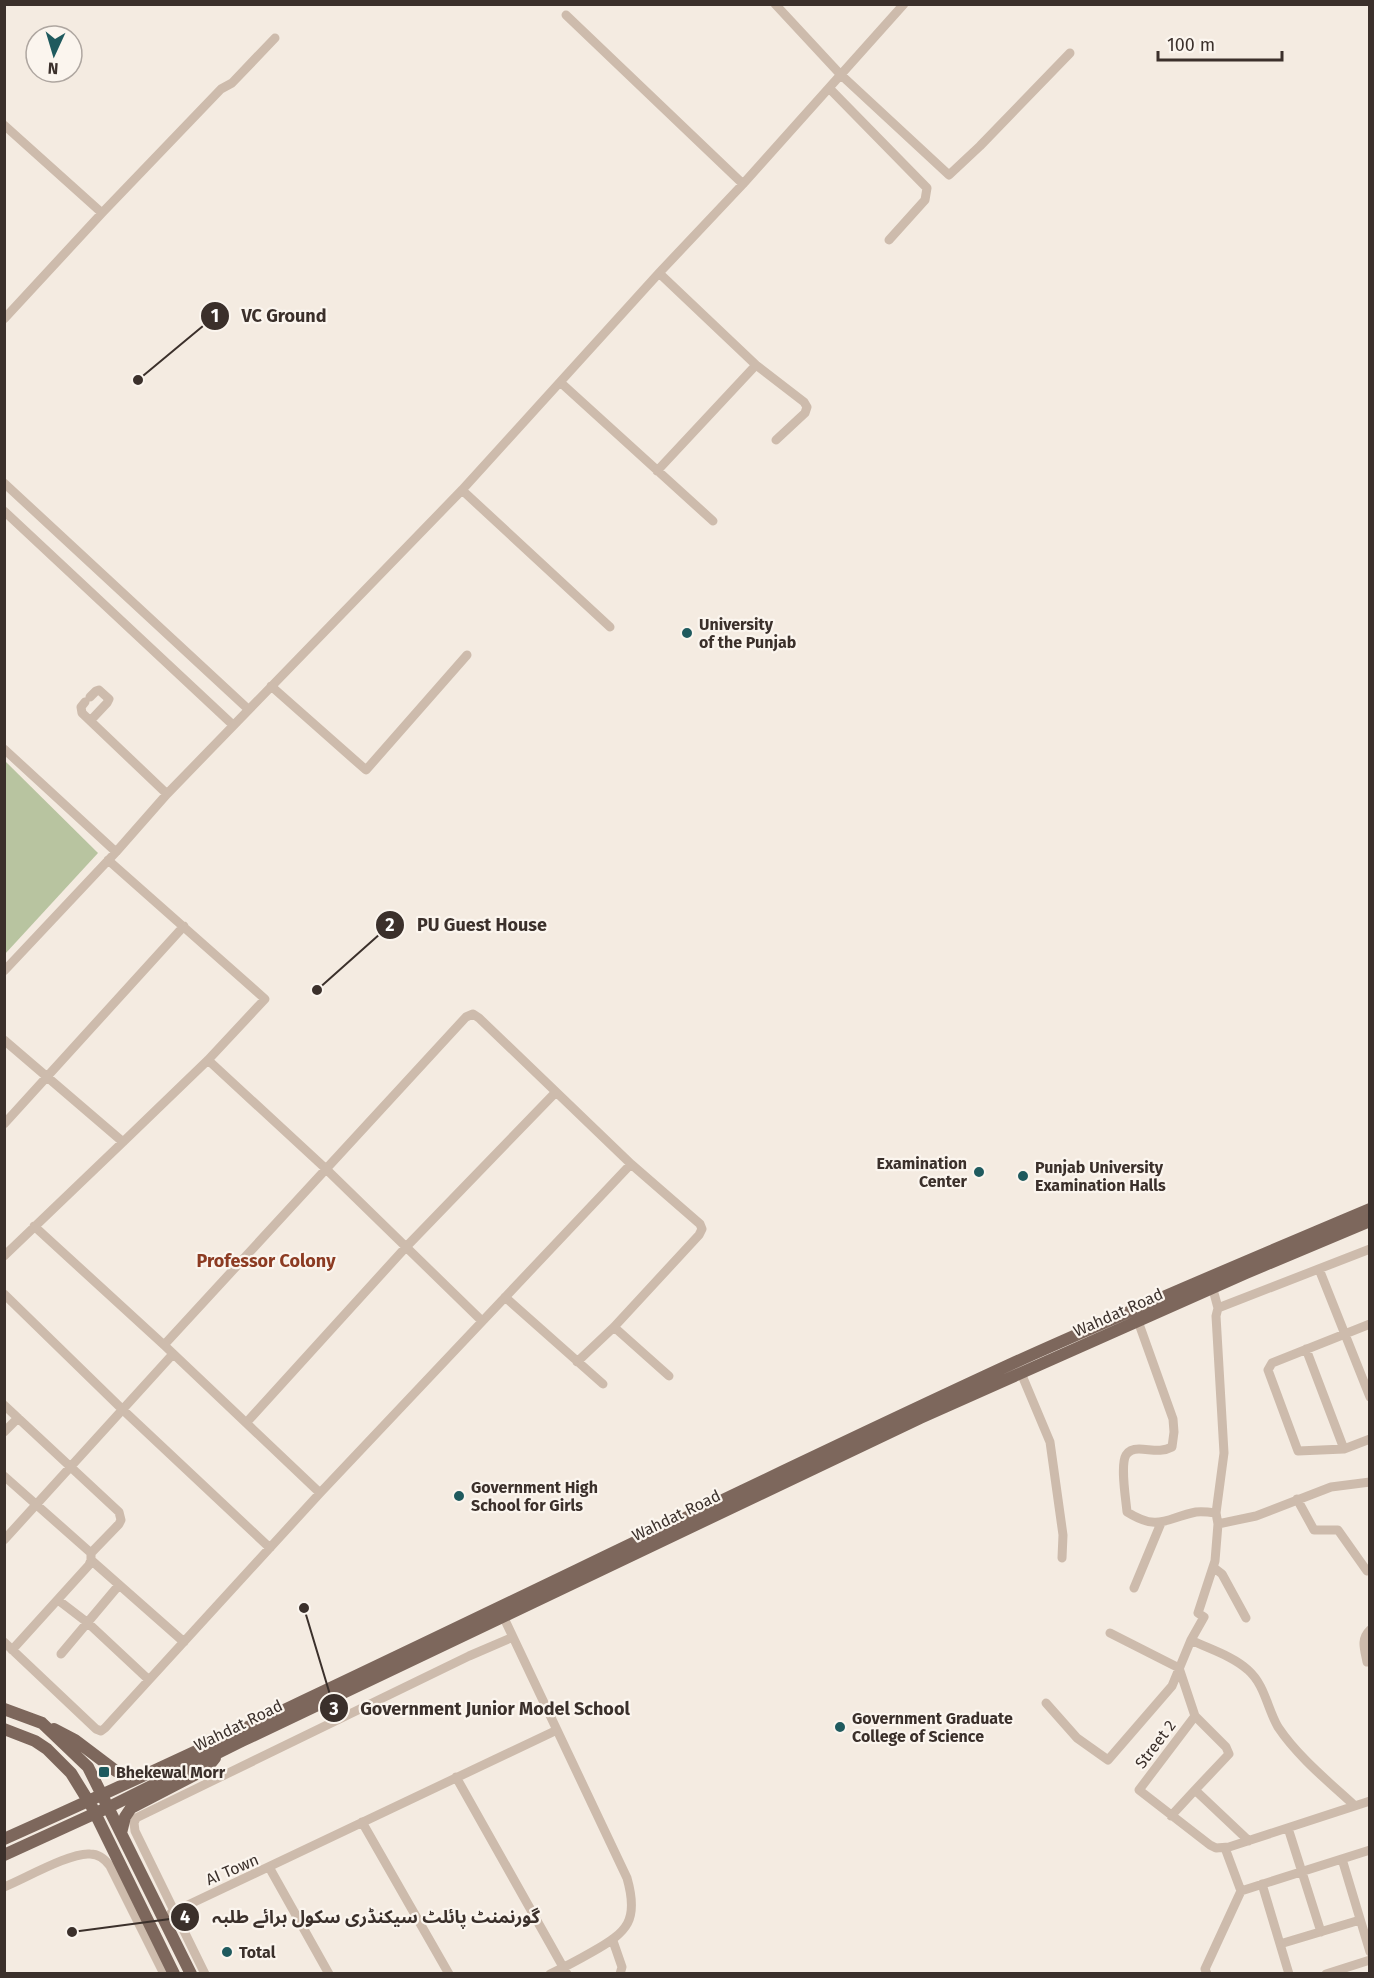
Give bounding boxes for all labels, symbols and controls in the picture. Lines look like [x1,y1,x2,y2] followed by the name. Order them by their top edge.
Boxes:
[24,24,84,84] north arrow
[1158,24,1282,62] scale bar
[1167,34,1215,56] text: 100 m
[47,59,59,78] text: N
[200,298,339,334] callout: VC Ground
[211,305,219,327] text: 1
[240,305,327,327] text: VC Ground
[699,615,796,652] place label: University of the Punjab
[680,626,694,640] marker: University of the Punjab
[375,907,559,943] callout: PU Guest House
[385,914,395,936] text: 2
[417,914,547,936] text: PU Guest House
[877,1154,968,1191] place label: Examination Center
[1035,1158,1166,1195] place label: Punjab University Examination Halls
[972,1165,986,1179] marker: Examination Center
[1016,1169,1030,1183] marker: Punjab University Examination Halls
[197,1250,336,1272] district label: Professor Colony
[1070,1284,1166,1341] street label: Wahdat Road
[471,1478,598,1515] place label: Government High School for Girls
[629,1486,724,1545] street label: Wahdat Road
[452,1489,466,1503] marker: Government High School for Girls
[319,1690,642,1726] callout: Government Junior Model School
[191,1696,286,1755] street label: Wahdat Road
[328,1698,339,1720] text: 3
[360,1698,630,1720] text: Government Junior Model School
[852,1709,1013,1746] place label: Government Graduate College of Science
[1131,1716,1180,1772] street label: Street 2
[833,1720,847,1734] marker: Government Graduate College of Science
[116,1763,226,1782] place label: Bhekewal Morr
[97,1765,111,1779] marker: Bhekewal Morr
[203,1850,262,1889] street label: AI Town
[170,1899,552,1935] callout: گورنمنٹ پائلٹ سیکنڈری سکول برائے طلبہ
[180,1906,190,1928] text: 4
[212,1906,541,1929] text: گورنمنٹ پائلٹ سیکنڈری سکول برائے طلبہ
[239,1943,276,1962] place label: Total
[220,1945,234,1959] marker: Total

